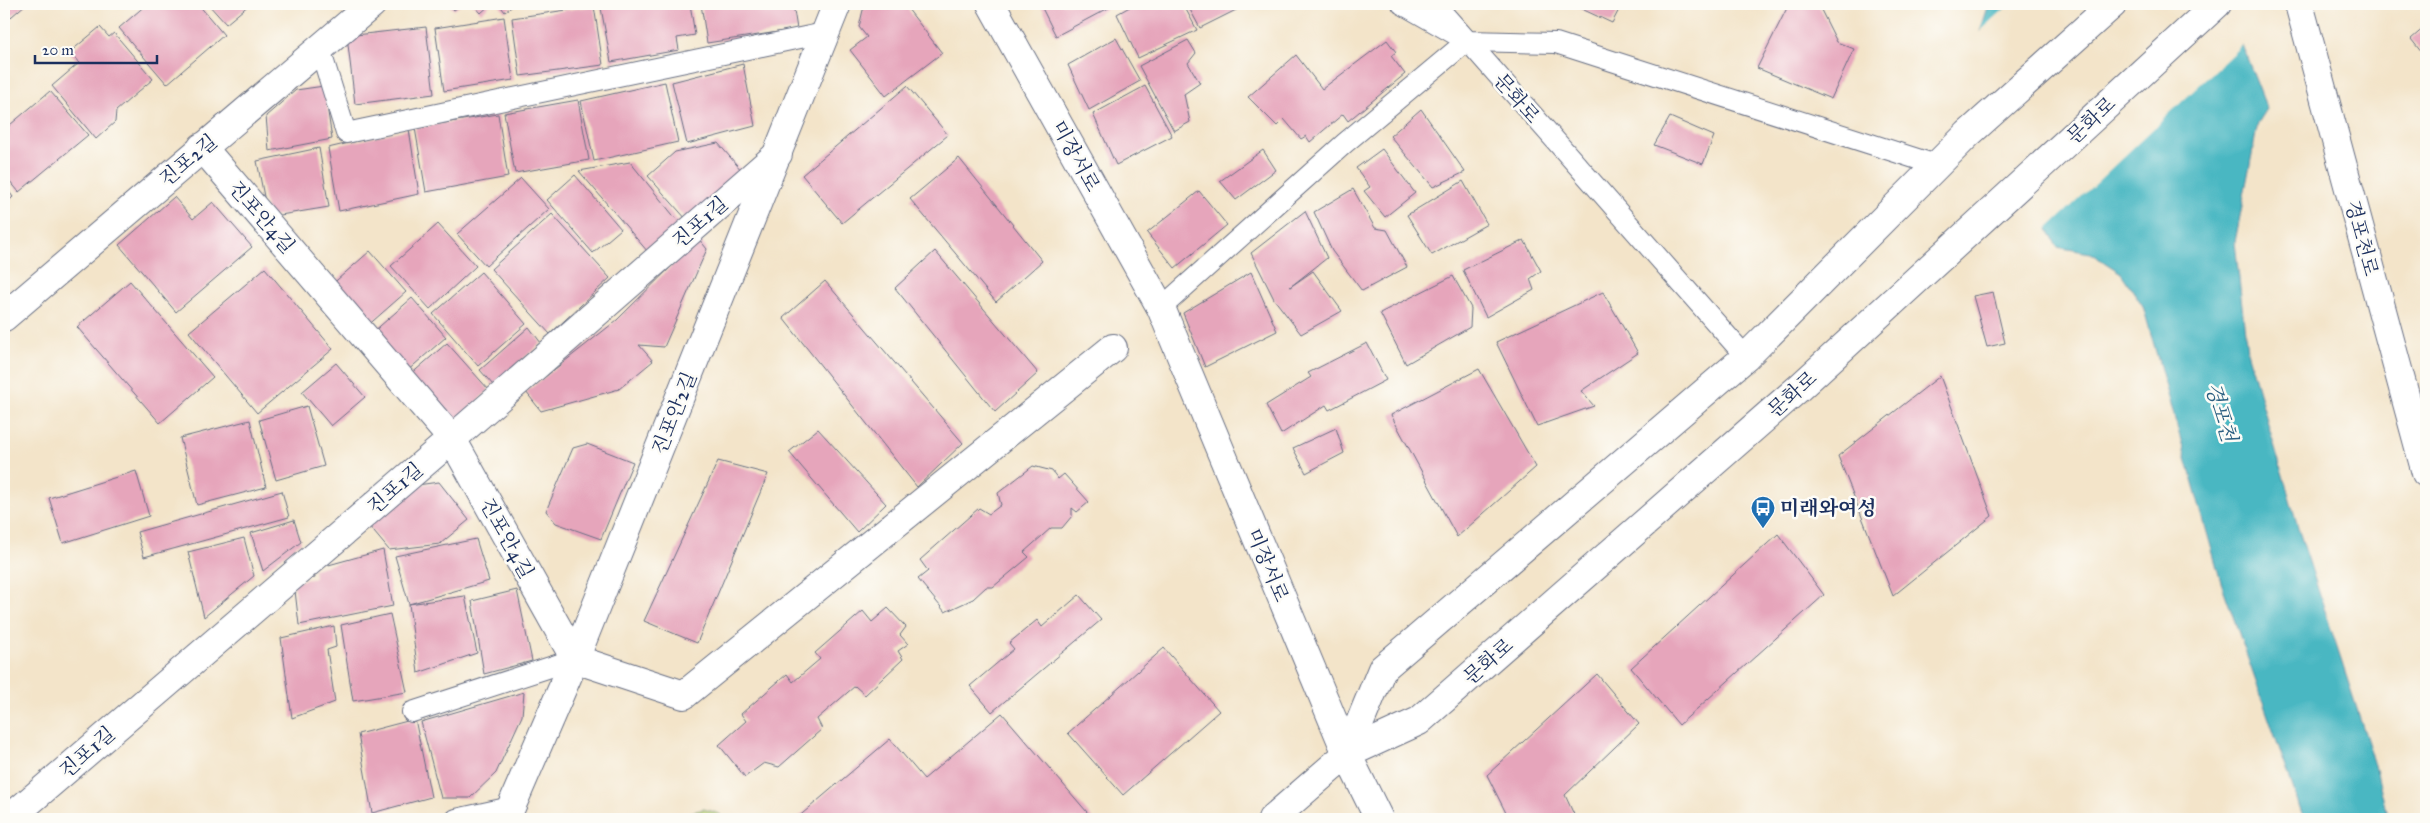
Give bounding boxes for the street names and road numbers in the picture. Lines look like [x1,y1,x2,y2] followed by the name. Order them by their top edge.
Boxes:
[1489,68,1545,128] street label: 문화로
[2062,91,2120,149] street label: 문화로
[1047,116,1105,196] street label: 미장서로
[154,129,222,191] street label: 진포2길
[224,176,300,258] street label: 진포안4길
[667,191,733,253] street label: 진포1길
[2340,198,2384,278] street label: 경포천로
[1762,366,1822,422] street label: 문화로
[647,368,701,458] street label: 진포안2길
[362,457,428,519] street label: 진포1길
[475,494,539,582] street label: 진포안4길
[1242,525,1294,605] street label: 미장서로
[1458,633,1518,689] street label: 문화로
[54,721,120,783] street label: 진포1길

